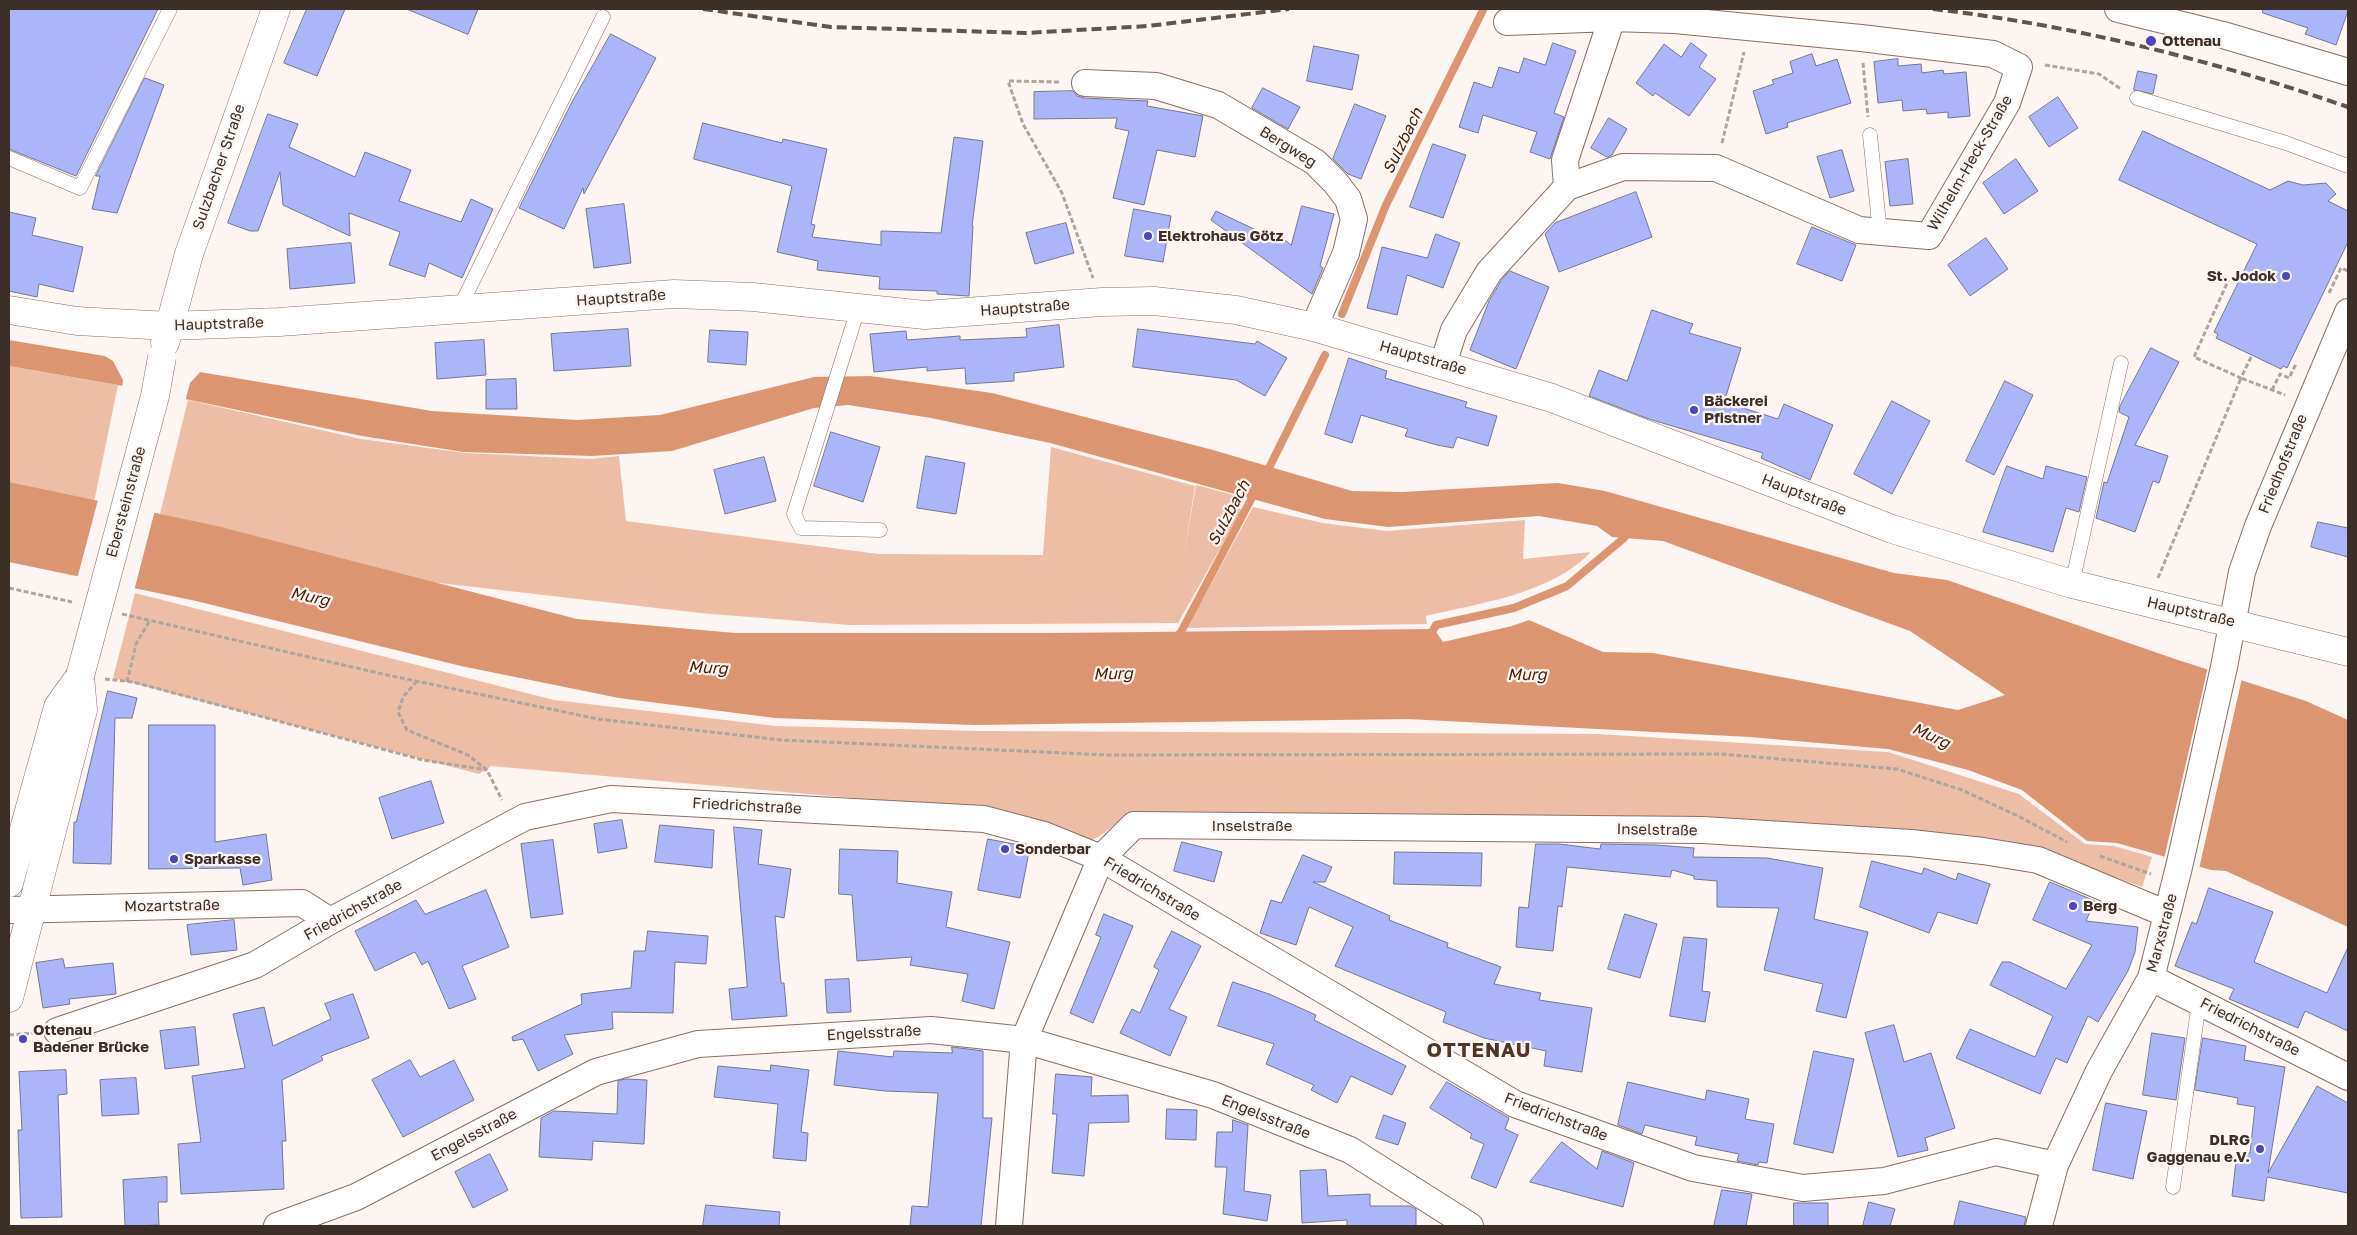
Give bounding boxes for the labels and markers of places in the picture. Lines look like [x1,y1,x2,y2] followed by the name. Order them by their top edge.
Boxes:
[2162,32,2221,50] place label: Ottenau
[2144,34,2158,48] marker: Ottenau
[1158,227,1283,245] place label: Elektrohaus Götz
[1142,230,1154,242] marker: Elektrohaus Götz
[2207,267,2276,285] place label: St. Jodok
[2280,270,2292,282] marker: St. Jodok
[1704,392,1768,427] place label: Bäckerei Pfistner
[1688,404,1700,416] marker: Bäckerei Pfistner
[1015,840,1091,858] place label: Sonderbar
[999,843,1011,855] marker: Sonderbar
[184,850,261,868] place label: Sparkasse
[168,853,180,865] marker: Sparkasse
[2083,897,2117,915] place label: Berg
[2067,900,2079,912] marker: Berg
[33,1021,149,1056] place label: Ottenau Badener Brücke
[17,1033,29,1045] marker: Ottenau Badener Brücke
[2147,1131,2250,1166] place label: DLRG Gaggenau e.V.
[2254,1143,2266,1155] marker: DLRG Gaggenau e.V.

